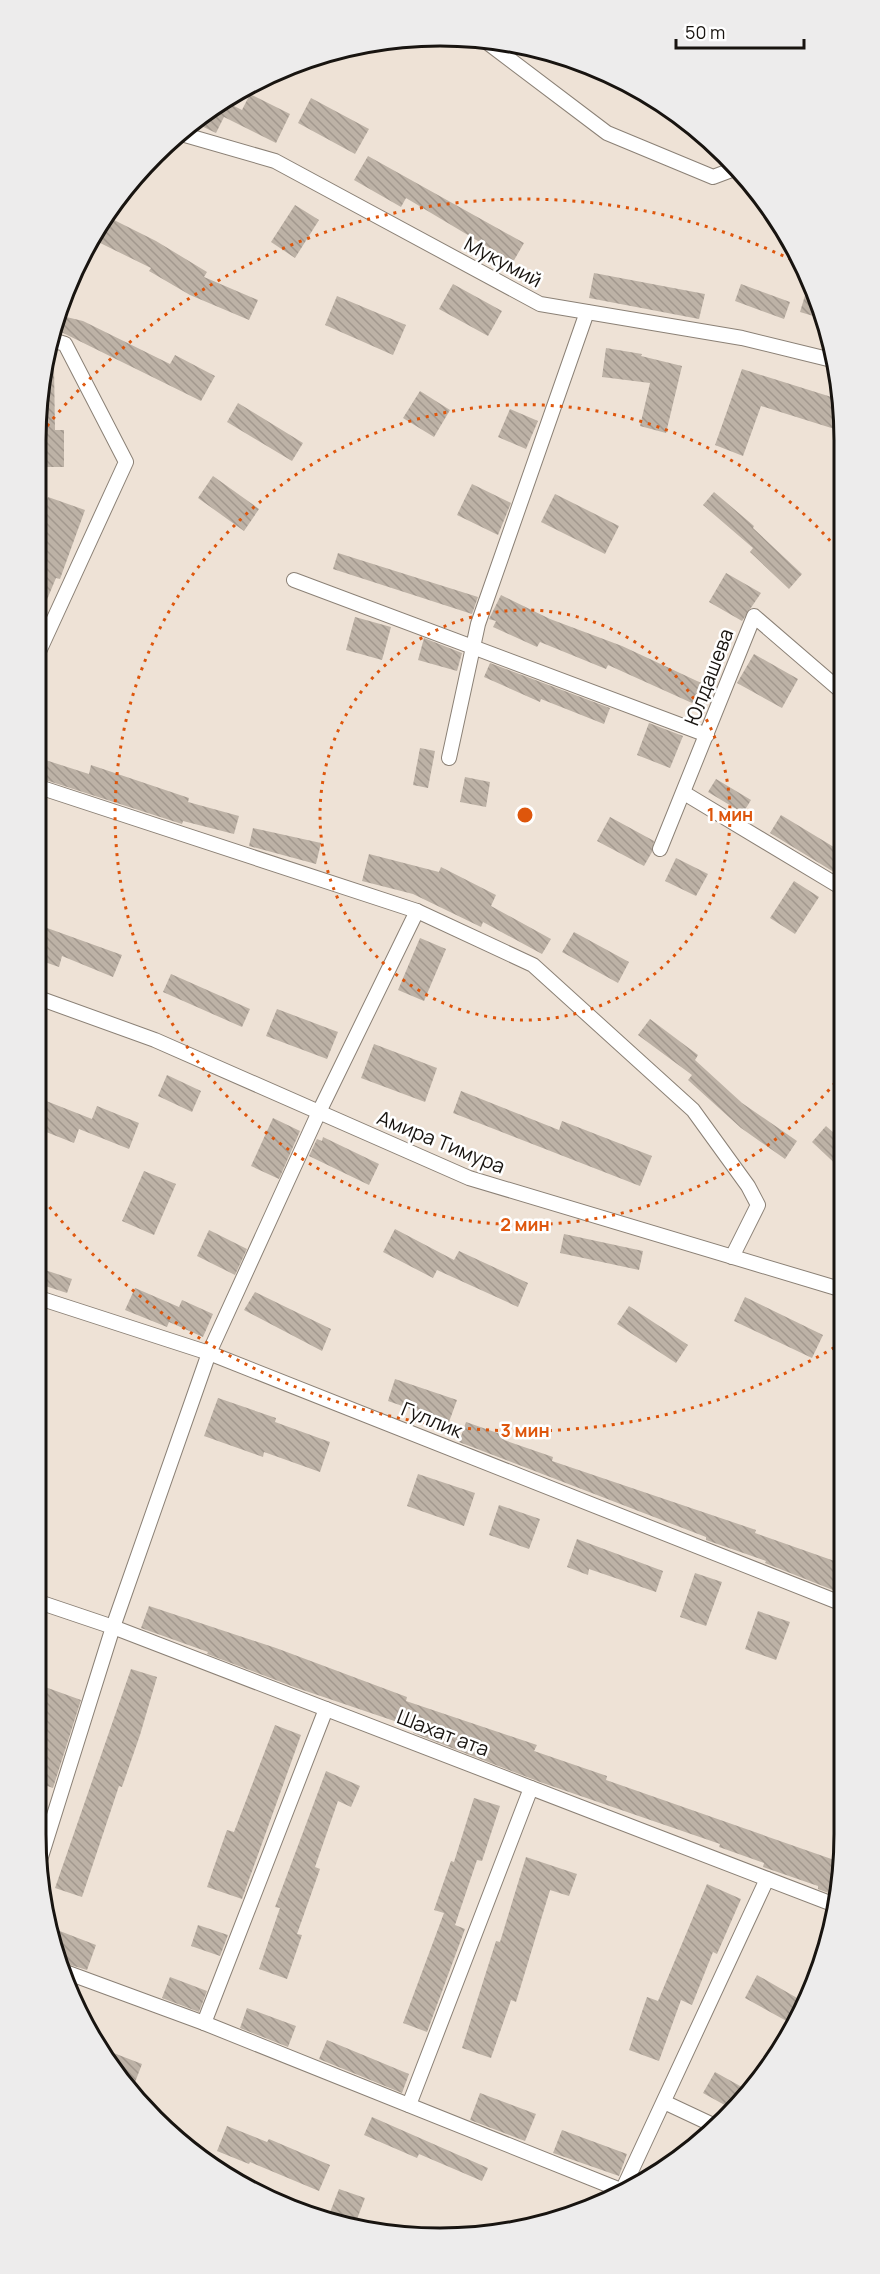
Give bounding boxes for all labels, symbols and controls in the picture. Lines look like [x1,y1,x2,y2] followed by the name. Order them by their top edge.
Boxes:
[676,12,804,50] scale bar
[685,20,725,44] text: 50 m
[460,230,547,293] street label: Мукумий
[678,625,739,729] street label: Юлдашева
[707,802,753,826] text: 1 мин
[515,805,535,825] centre of rings
[373,1104,509,1179] street label: Амира Тимура
[500,1212,550,1236] text: 2 мин
[398,1395,468,1444] street label: Гуллик
[500,1418,550,1442] text: 3 мин
[393,1703,493,1762] street label: Шахат ата

